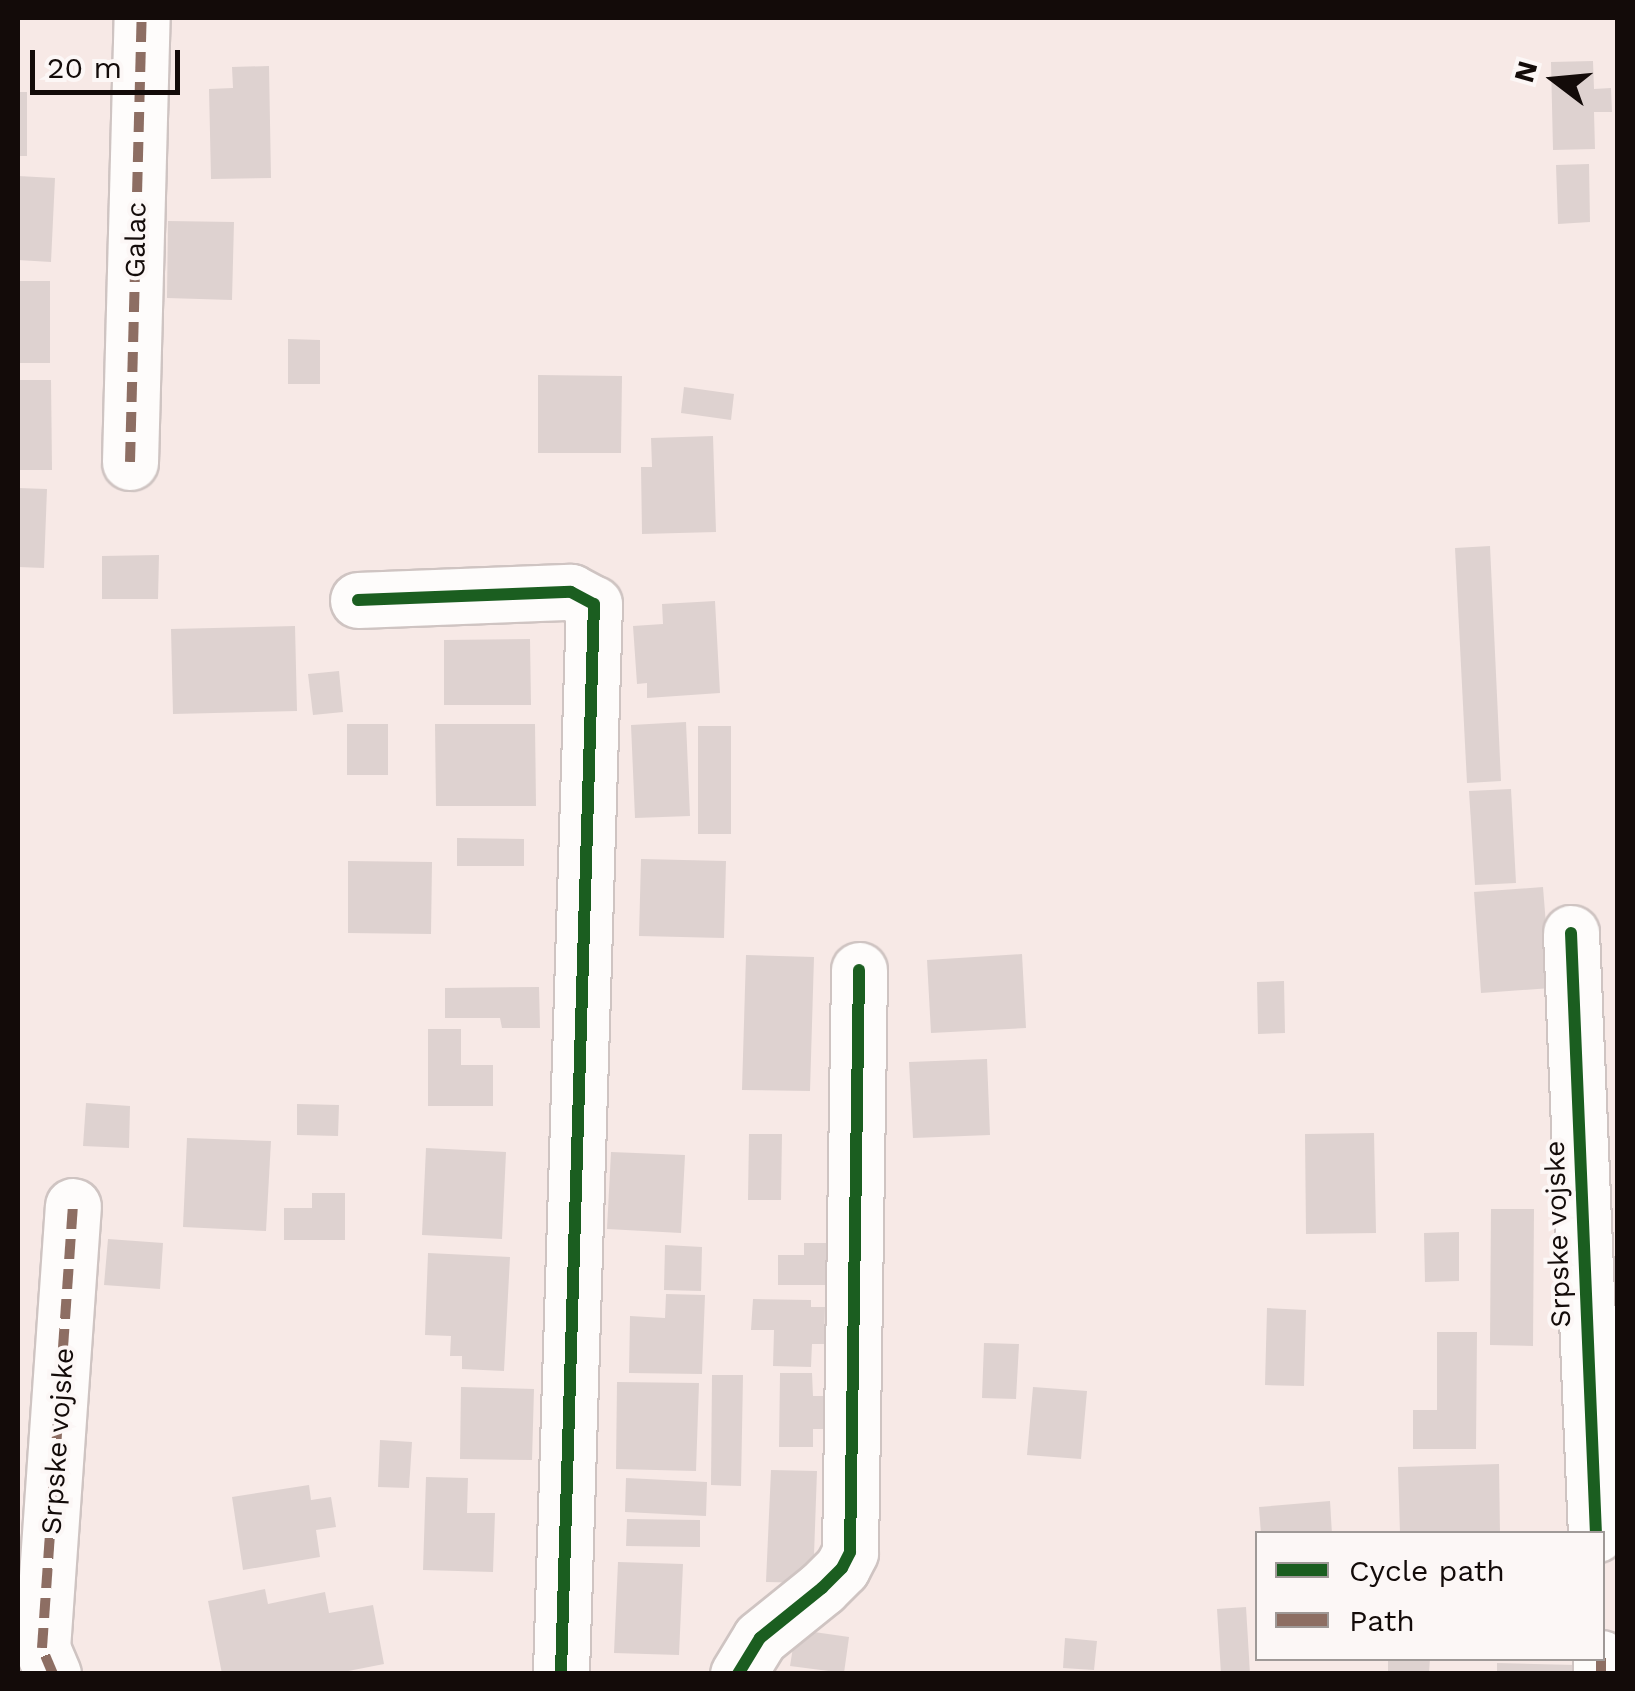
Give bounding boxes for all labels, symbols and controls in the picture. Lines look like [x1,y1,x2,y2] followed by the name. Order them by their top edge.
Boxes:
[35,30,185,92] scale bar
[1505,30,1605,130] north arrow
[47,50,122,85] text: 20 m
[1507,57,1544,86] text: N
[119,202,153,278] street label: Galac
[1538,1140,1578,1328] street label: Srpske vojske
[35,1346,81,1536] street label: Srpske vojske
[1255,1531,1605,1661] legend
[1349,1553,1505,1588] text: Cycle path
[1349,1603,1415,1638] text: Path

